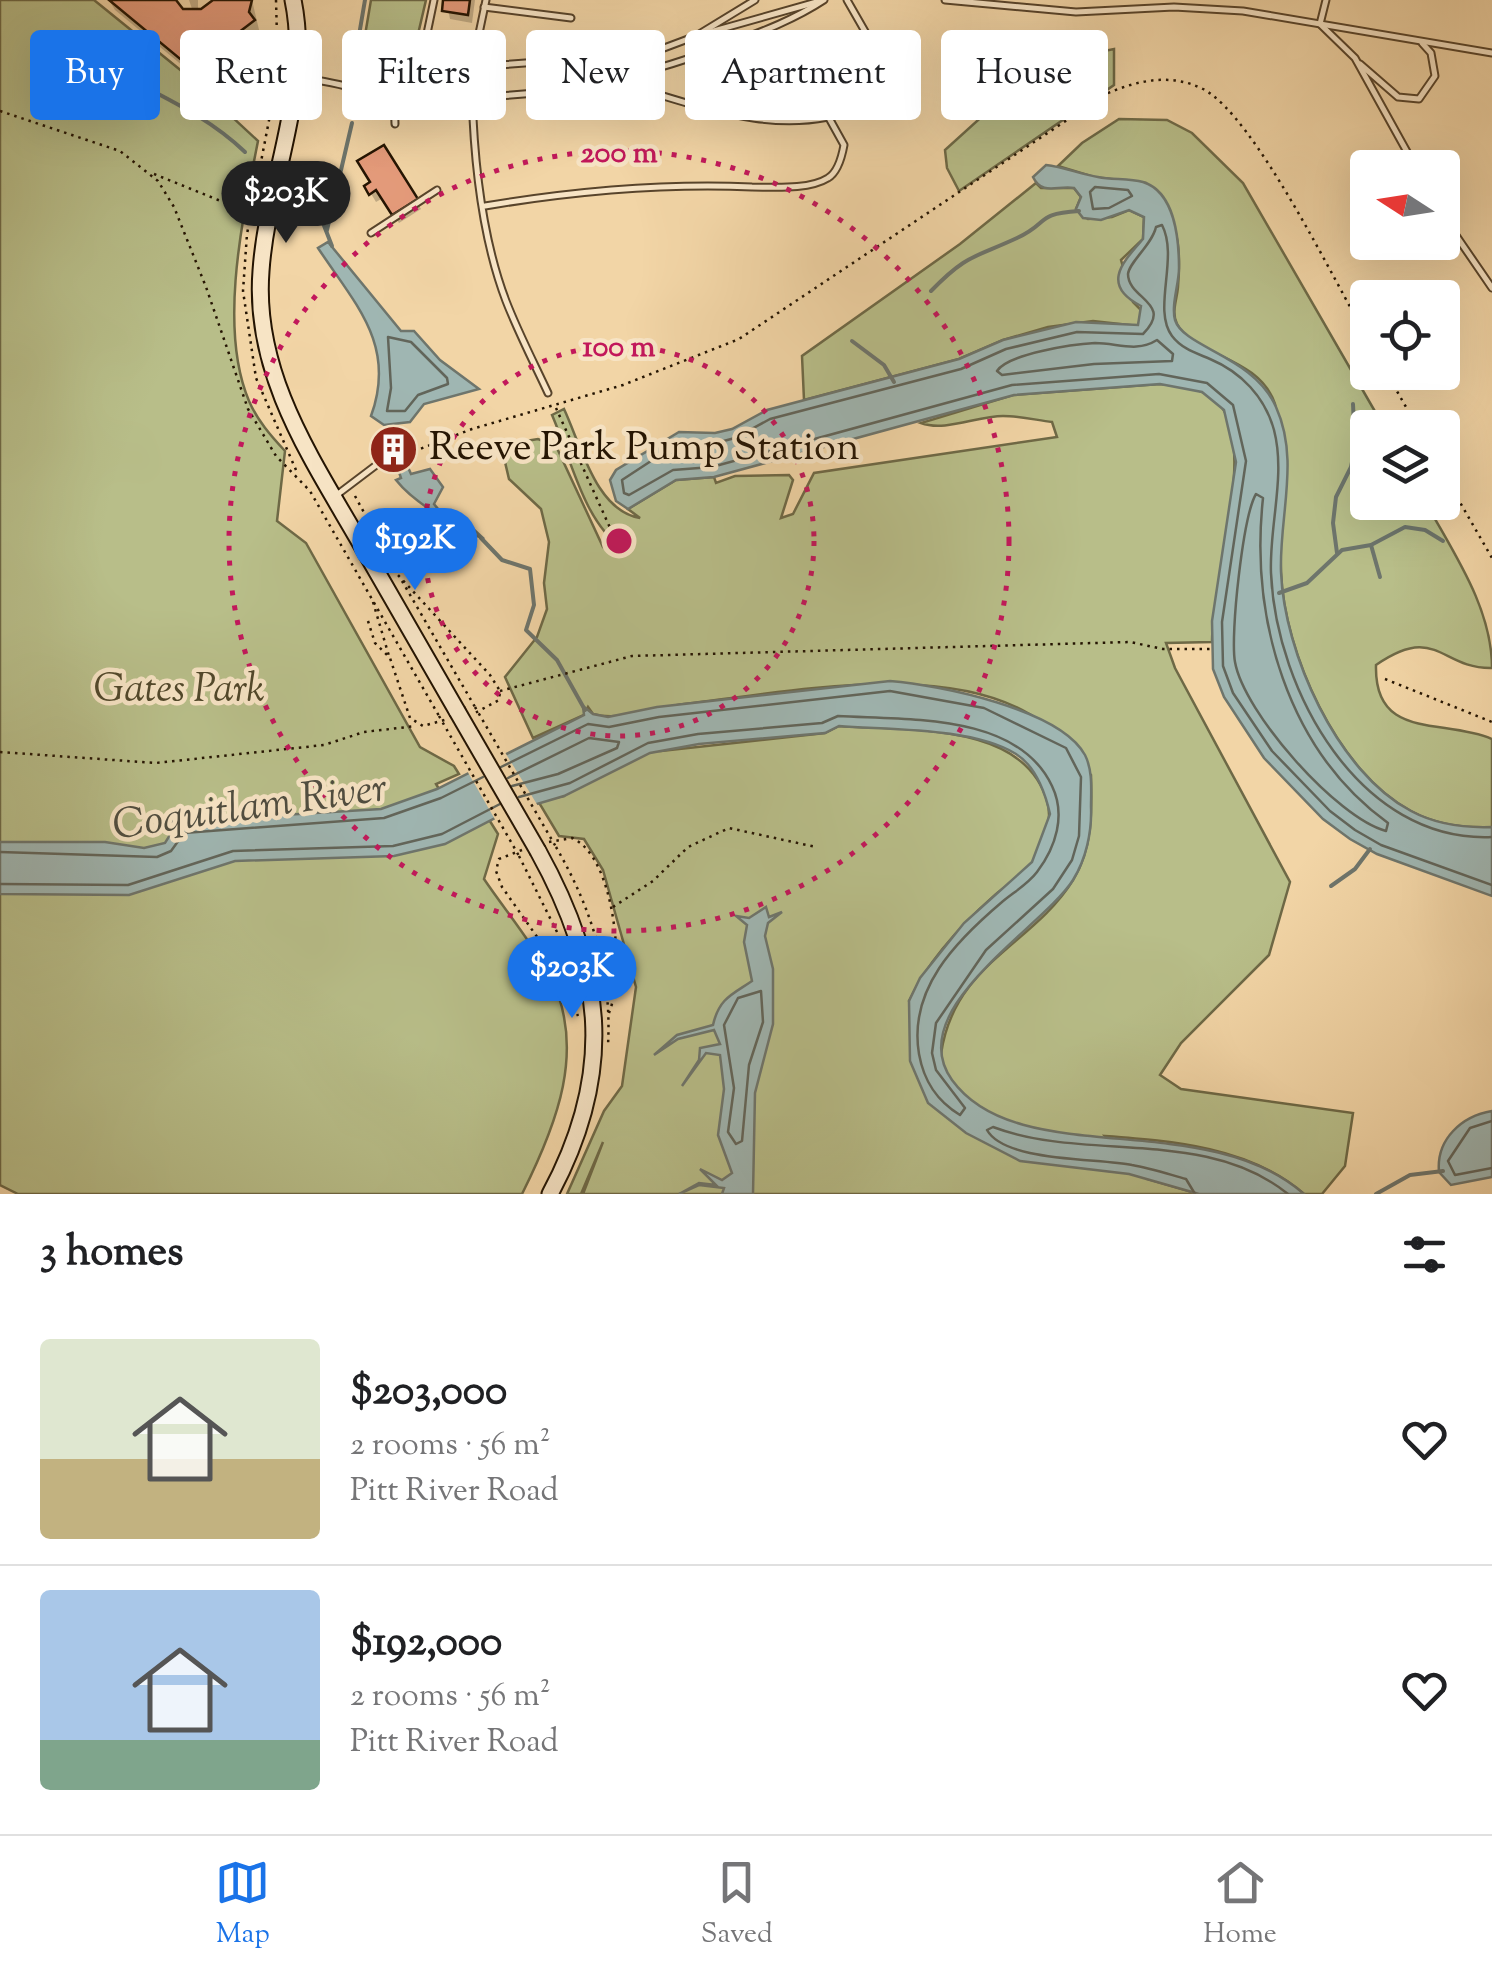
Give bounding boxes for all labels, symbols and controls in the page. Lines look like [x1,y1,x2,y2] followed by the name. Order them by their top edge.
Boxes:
[30,30,160,120] chip: Buy
[180,30,322,120] chip: Rent
[342,30,506,120] chip: Filters
[526,30,665,120] chip: New
[685,30,921,120] chip: Apartment
[941,30,1108,120] chip: House
[581,133,658,176] text: 200 m
[1350,150,1460,260] north arrow
[1350,150,1460,520] map controls
[216,161,356,246] pin: $203K
[243,170,329,216] text: $203K
[1350,280,1460,390] button: locate
[583,327,656,370] text: 100 m
[1350,410,1460,520] button: layers
[429,421,860,478] place label: Reeve Park Pump Station
[368,423,420,475] building icon: Reeve Park Pump Station
[345,508,485,593] pin: $192K
[374,517,456,563] text: $192K
[601,523,637,559] centre of rings
[93,663,265,720] park label: Gates Park
[109,760,391,858] water label: Coquitlam River
[502,936,642,1021] pin: $203K
[529,945,615,991] text: $203K
[40,1224,184,1284] text: 3 homes
[1397,1227,1452,1282] icon: filters
[350,1363,507,1423] text: $203,000
[120,1379,240,1499] icon: home
[1397,1412,1452,1467] icon: heart
[350,1423,550,1469] text: 2 rooms · 56 m²
[350,1469,559,1515] text: Pitt River Road
[350,1614,502,1674] text: $192,000
[120,1630,240,1750] icon: home
[1397,1663,1452,1718] icon: heart
[350,1674,550,1720] text: 2 rooms · 56 m²
[350,1720,559,1766] text: Pitt River Road
[215,1855,270,1955] tab: Map
[701,1855,773,1955] tab: Saved
[1203,1855,1277,1955] tab: Home

